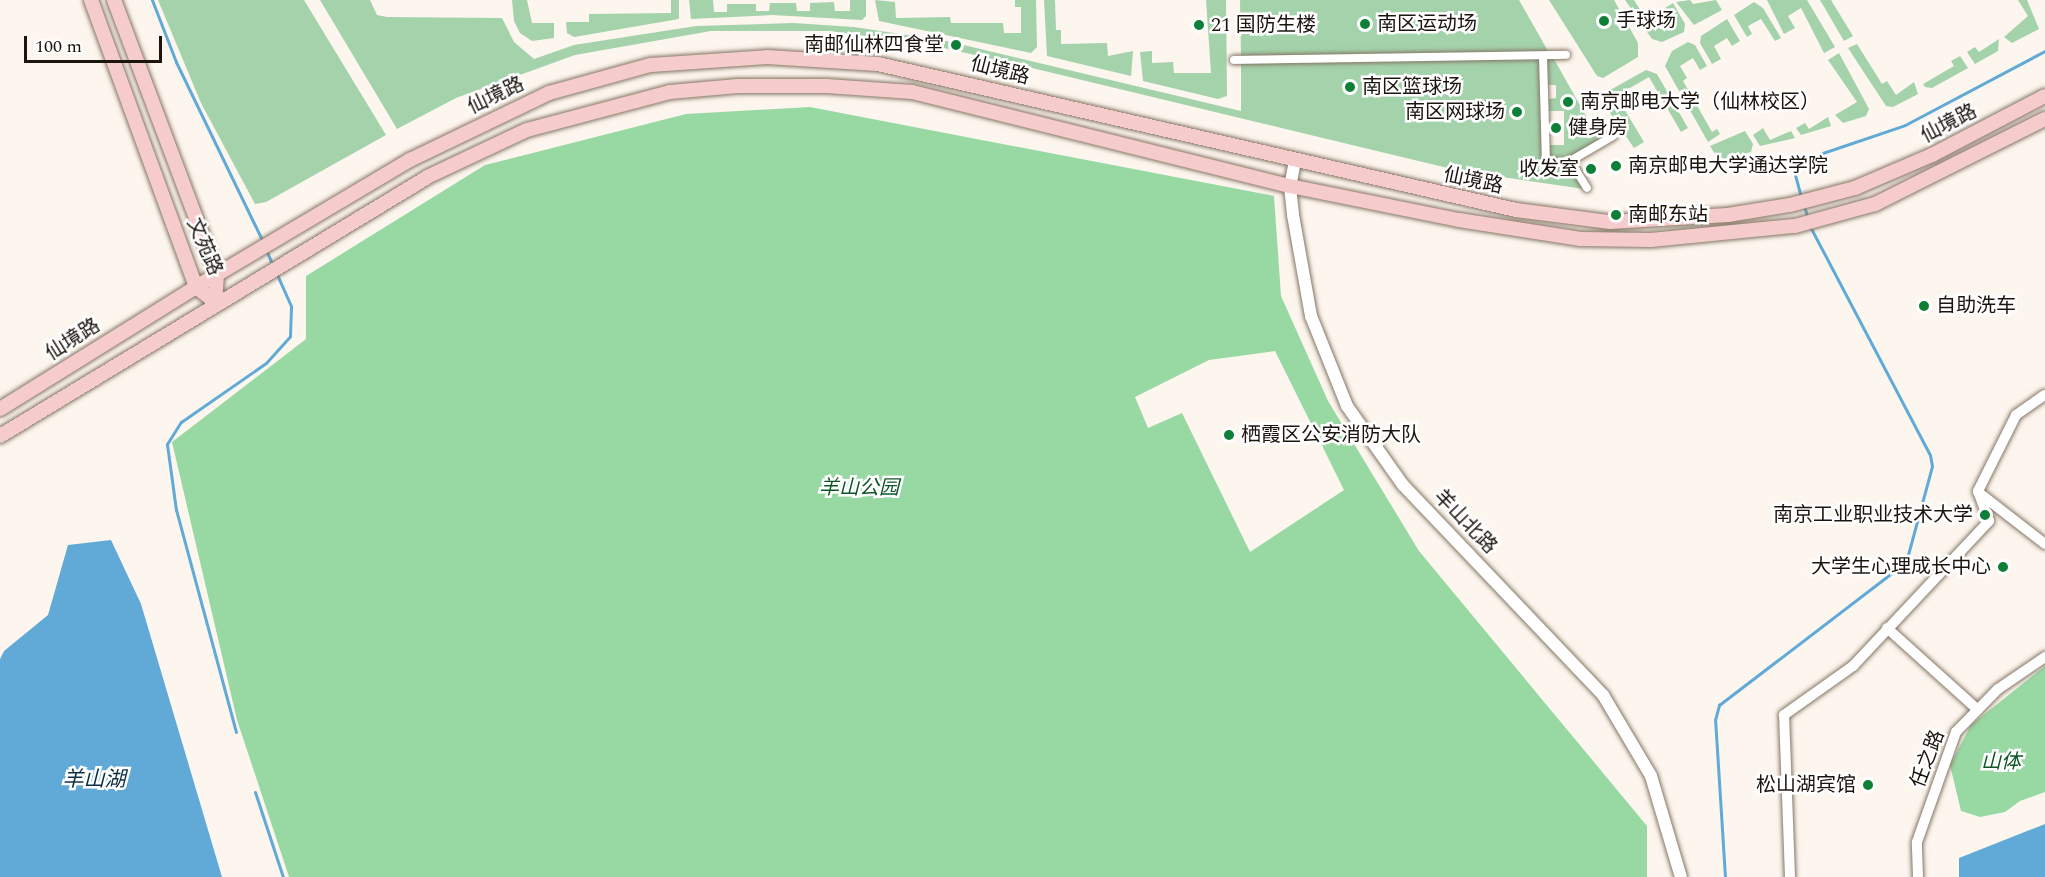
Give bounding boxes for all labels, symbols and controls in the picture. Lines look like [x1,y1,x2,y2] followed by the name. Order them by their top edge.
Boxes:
[1616,9,1676,33] place label: 手球场
[1377,12,1477,36] place label: 南区运动场
[1211,13,1316,37] place label: 21 国防生楼
[1597,14,1611,28] marker: 手球场
[1358,17,1372,31] marker: 南区运动场
[1192,18,1206,32] marker: 21 国防生楼
[27,24,165,62] scale bar
[35,33,82,60] text: 100 m
[804,33,944,57] place label: 南邮仙林四食堂
[949,38,963,52] marker: 南邮仙林四食堂
[968,52,1032,90] street label: 仙境路
[464,72,528,120] street label: 仙境路
[1362,75,1462,99] place label: 南区篮球场
[1343,80,1357,94] marker: 南区篮球场
[1580,90,1820,114] place label: 南京邮电大学（仙林校区）
[1561,95,1575,109] marker: 南京邮电大学（仙林校区）
[1405,100,1505,124] place label: 南区网球场
[1917,100,1981,148] street label: 仙境路
[1510,105,1524,119] marker: 南区网球场
[1568,116,1628,140] place label: 健身房
[1549,121,1563,135] marker: 健身房
[1628,154,1828,178] place label: 南京邮电大学通达学院
[1519,157,1579,181] place label: 收发室
[1609,159,1623,173] marker: 南京邮电大学通达学院
[1584,162,1598,176] marker: 收发室
[1441,163,1505,199] street label: 仙境路
[1628,203,1708,227] place label: 南邮东站
[1609,208,1623,222] marker: 南邮东站
[181,215,227,279] street label: 文苑路
[1936,294,2016,318] place label: 自助洗车
[1917,299,1931,313] marker: 自助洗车
[41,314,105,366] street label: 仙境路
[1241,423,1421,447] place label: 栖霞区公安消防大队
[1222,428,1236,442] marker: 栖霞区公安消防大队
[819,476,899,500] park label: 羊山公园
[1429,485,1501,559] street label: 羊山北路
[1773,503,1973,527] place label: 南京工业职业技术大学
[1978,508,1992,522] marker: 南京工业职业技术大学
[1811,555,1991,579] place label: 大学生心理成长中心
[1996,560,2010,574] marker: 大学生心理成长中心
[1906,727,1950,791] street label: 任之路
[1981,750,2021,774] park label: 山体
[63,767,125,793] water label: 羊山湖
[1756,773,1856,797] place label: 松山湖宾馆
[1861,778,1875,792] marker: 松山湖宾馆

